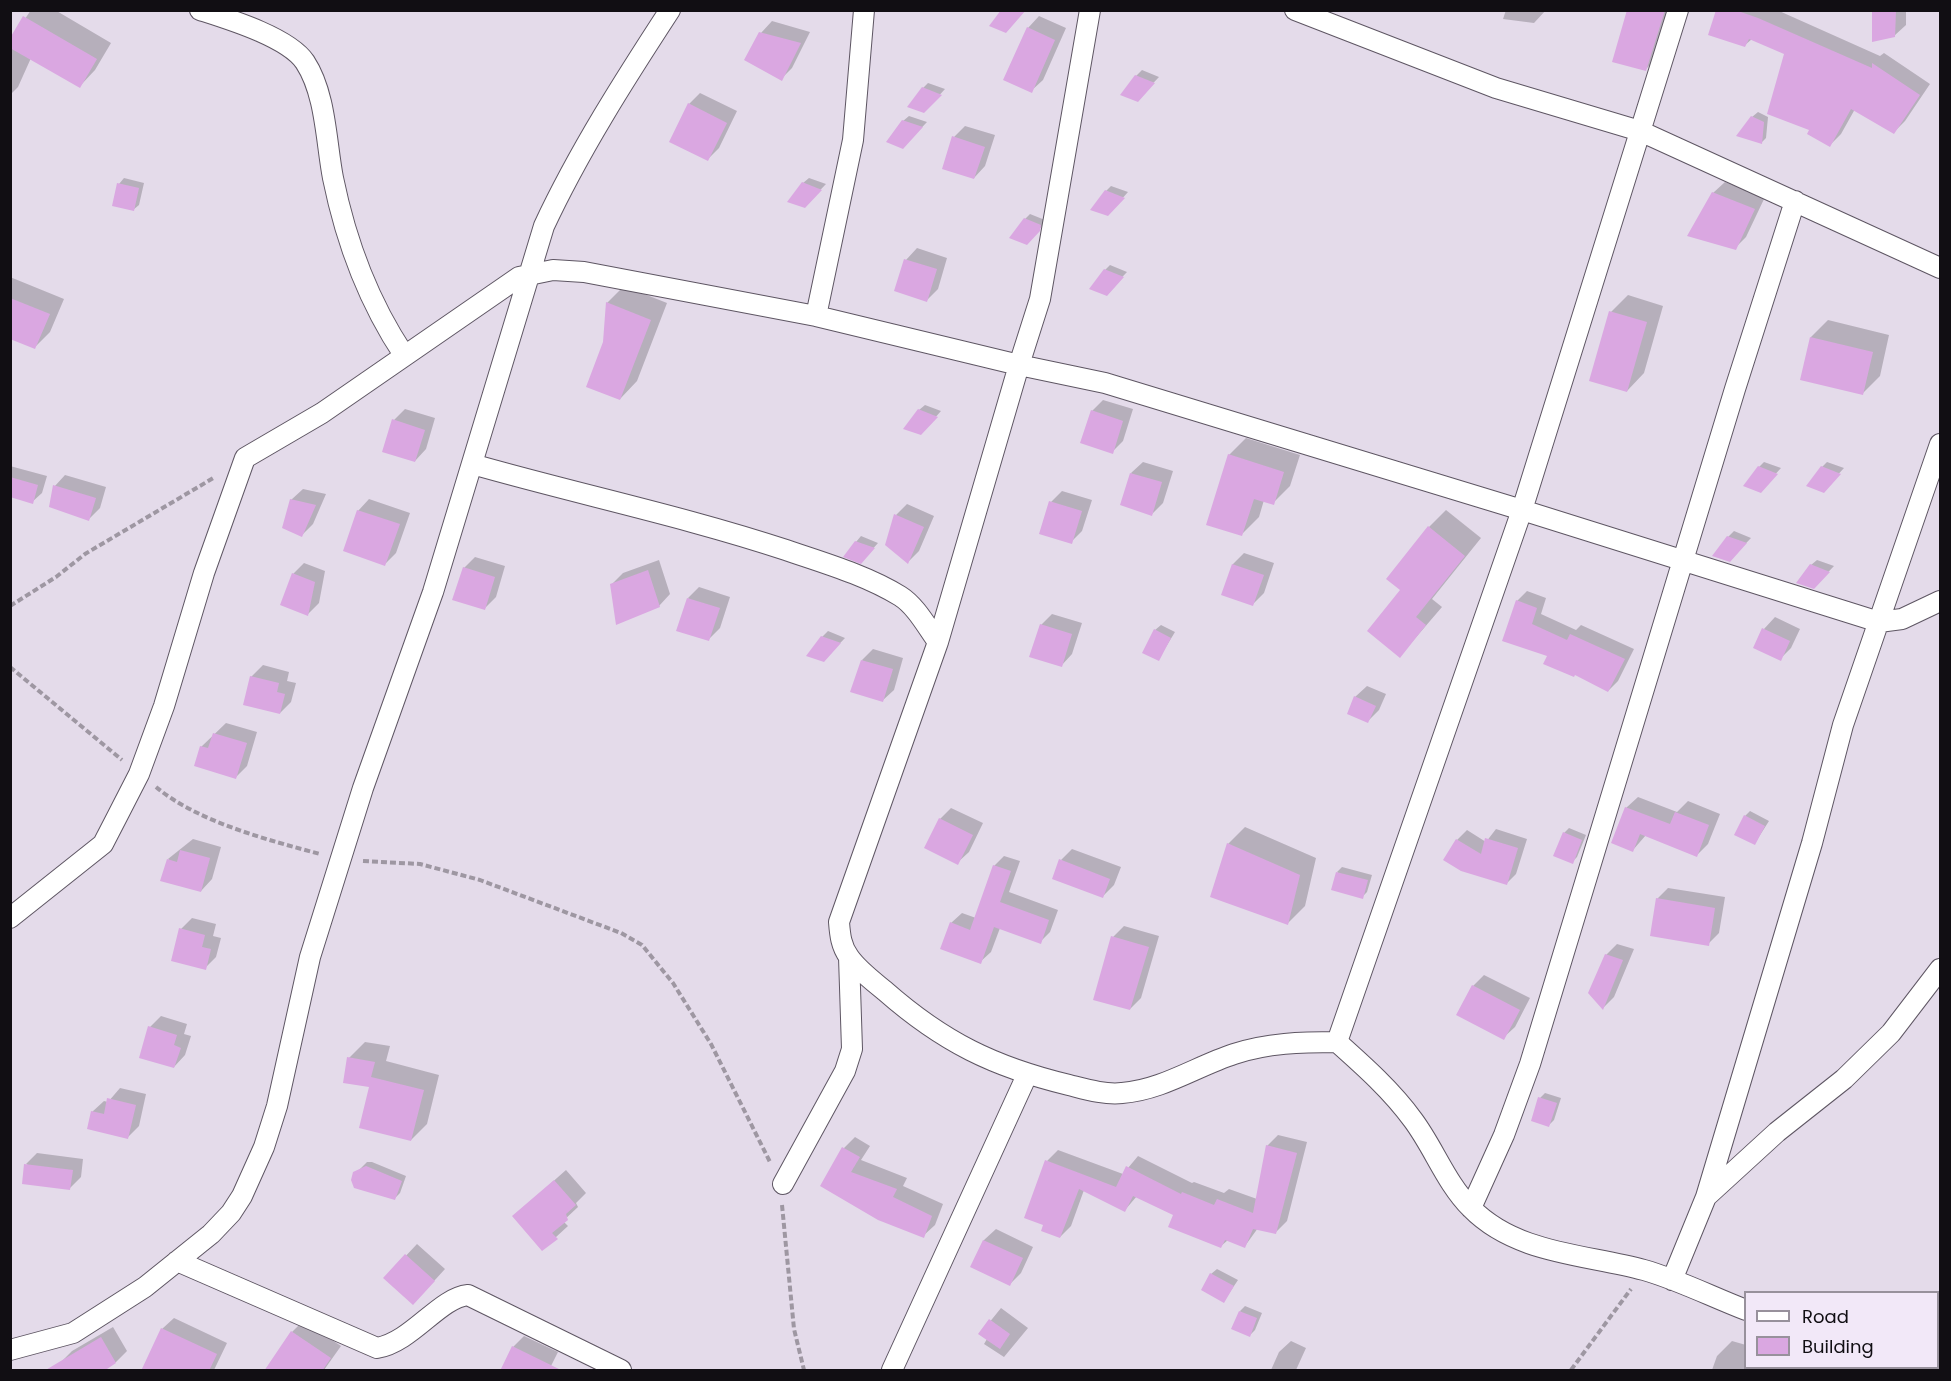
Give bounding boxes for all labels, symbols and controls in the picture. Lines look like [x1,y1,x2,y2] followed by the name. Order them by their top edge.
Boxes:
[1744,1291,1939,1369] legend
[1802,1304,1849,1329] text: Road
[1802,1334,1874,1359] text: Building

